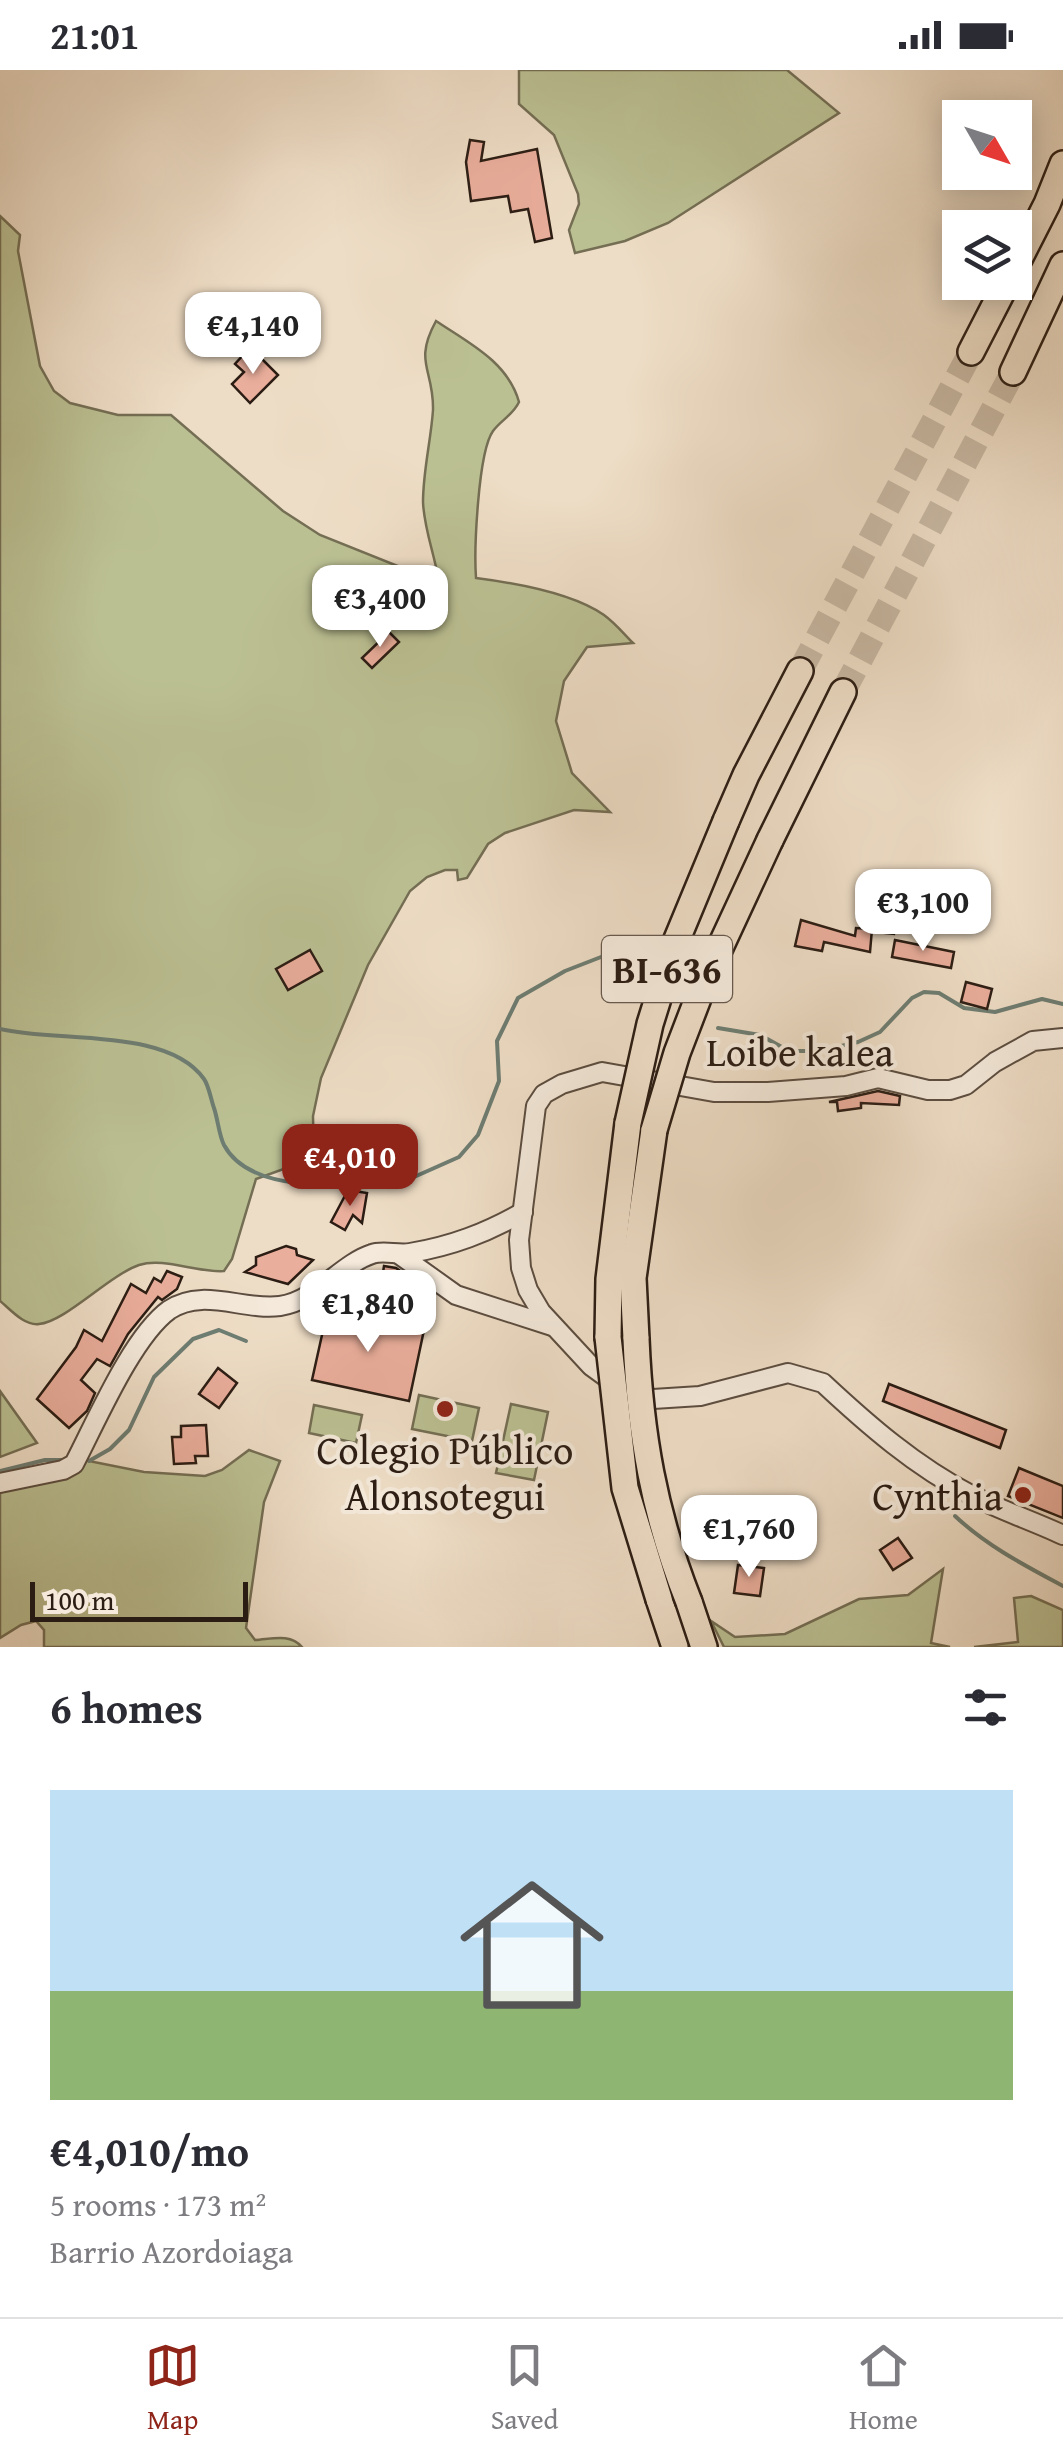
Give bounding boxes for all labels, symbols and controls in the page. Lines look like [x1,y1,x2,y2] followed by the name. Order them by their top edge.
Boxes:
[50,7,140,63] text: 21:01
[942,100,1032,190] north arrow
[942,100,1032,300] map controls
[942,210,1032,300] button: layers
[172,292,334,377] pin: €4,140
[207,301,299,348] text: €4,140
[299,565,461,650] pin: €3,400
[334,574,426,621] text: €3,400
[842,869,1004,954] pin: €3,100
[877,878,969,925] text: €3,100
[602,936,732,1002] road number: BI-636
[706,1022,894,1081] street label: Loibe kalea
[269,1124,431,1209] pin: €4,010
[304,1133,396,1180] text: €4,010
[287,1270,449,1355] pin: €1,840
[322,1279,414,1326] text: €1,840
[434,1398,456,1420] marker: Colegio Público Alonsotegui
[317,1420,573,1525] place label: Colegio Público Alonsotegui
[872,1466,1003,1525] place label: Cynthia
[1012,1484,1034,1506] marker: Cynthia
[668,1495,830,1580] pin: €1,760
[703,1504,795,1551] text: €1,760
[30,1577,248,1622] scale bar
[45,1579,114,1620] text: 100 m
[50,1677,203,1738] text: 6 homes
[958,1680,1013,1735] icon: filters
[442,1855,622,2035] icon: home
[50,2120,249,2181] text: €4,010/mo
[50,2181,266,2228] text: 5 rooms · 173 m²
[50,2228,293,2275] text: Barrio Azordoiaga
[145,2338,200,2439] tab: Map
[491,2338,558,2439] tab: Saved
[849,2338,918,2439] tab: Home

